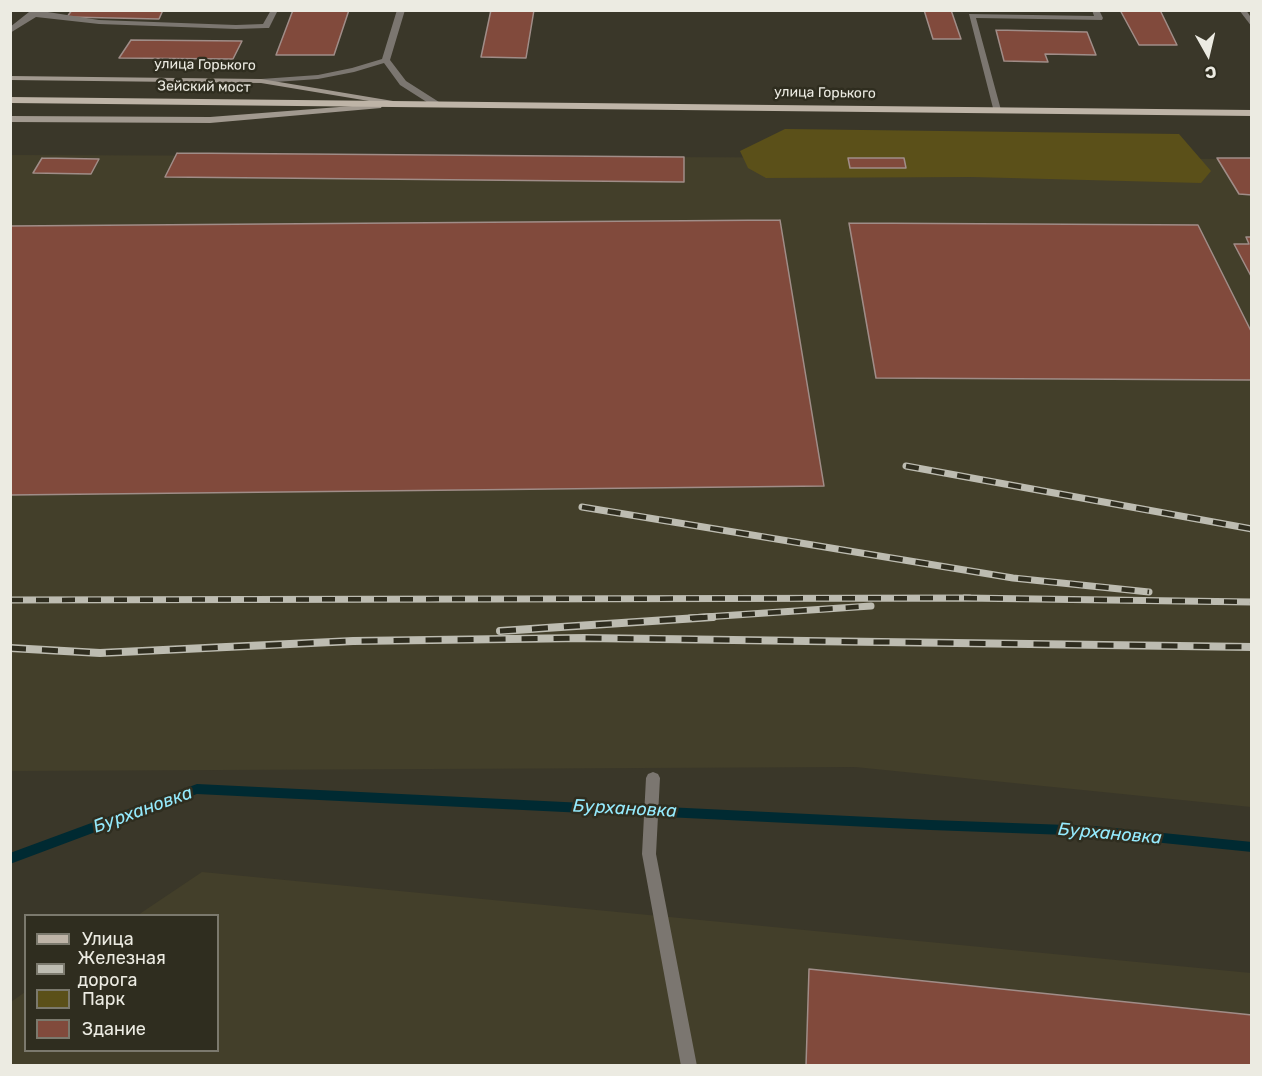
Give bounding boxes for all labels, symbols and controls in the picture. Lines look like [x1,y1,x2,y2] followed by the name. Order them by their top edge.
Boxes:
[1178,24,1238,84] north arrow
[154,56,256,74] street label: улица Горького
[1204,62,1217,83] text: С
[157,78,251,96] street label: Зейский мост
[774,84,876,102] street label: улица Горького
[90,782,196,838] water label: Бурхановка
[573,795,677,823] water label: Бурхановка
[1057,819,1163,849] water label: Бурхановка
[24,914,219,1052] legend
[82,928,134,950] text: Улица
[77,947,166,991] text: Железная дорога
[82,988,125,1010] text: Парк
[82,1018,146,1040] text: Здание

